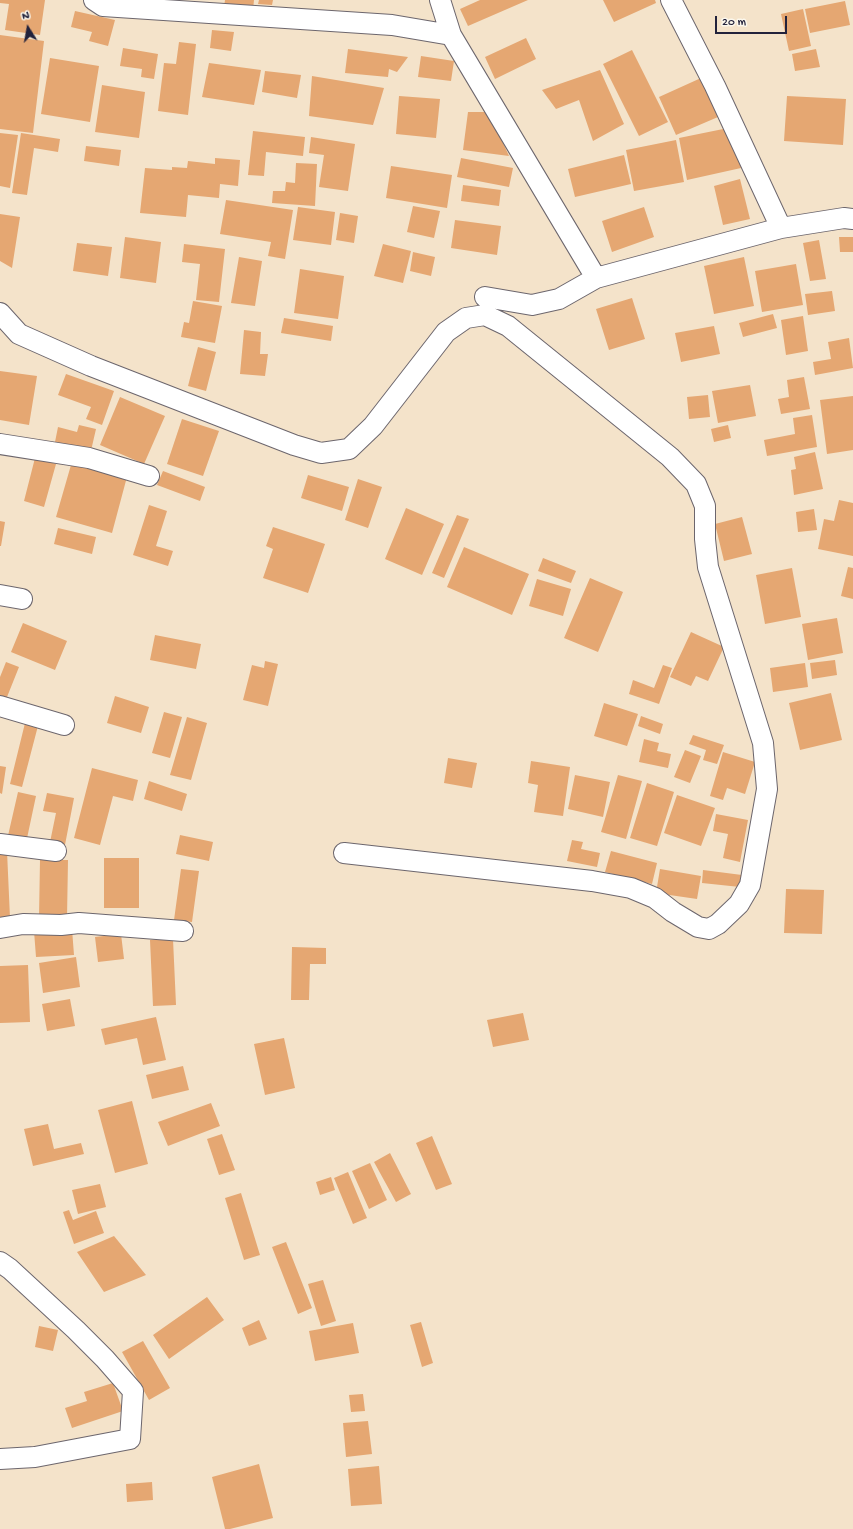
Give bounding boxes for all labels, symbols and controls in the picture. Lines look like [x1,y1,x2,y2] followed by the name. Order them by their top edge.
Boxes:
[8,8,48,48] north arrow
[717,8,789,34] scale bar
[21,10,30,23] text: N
[722,16,746,30] text: 20 m

